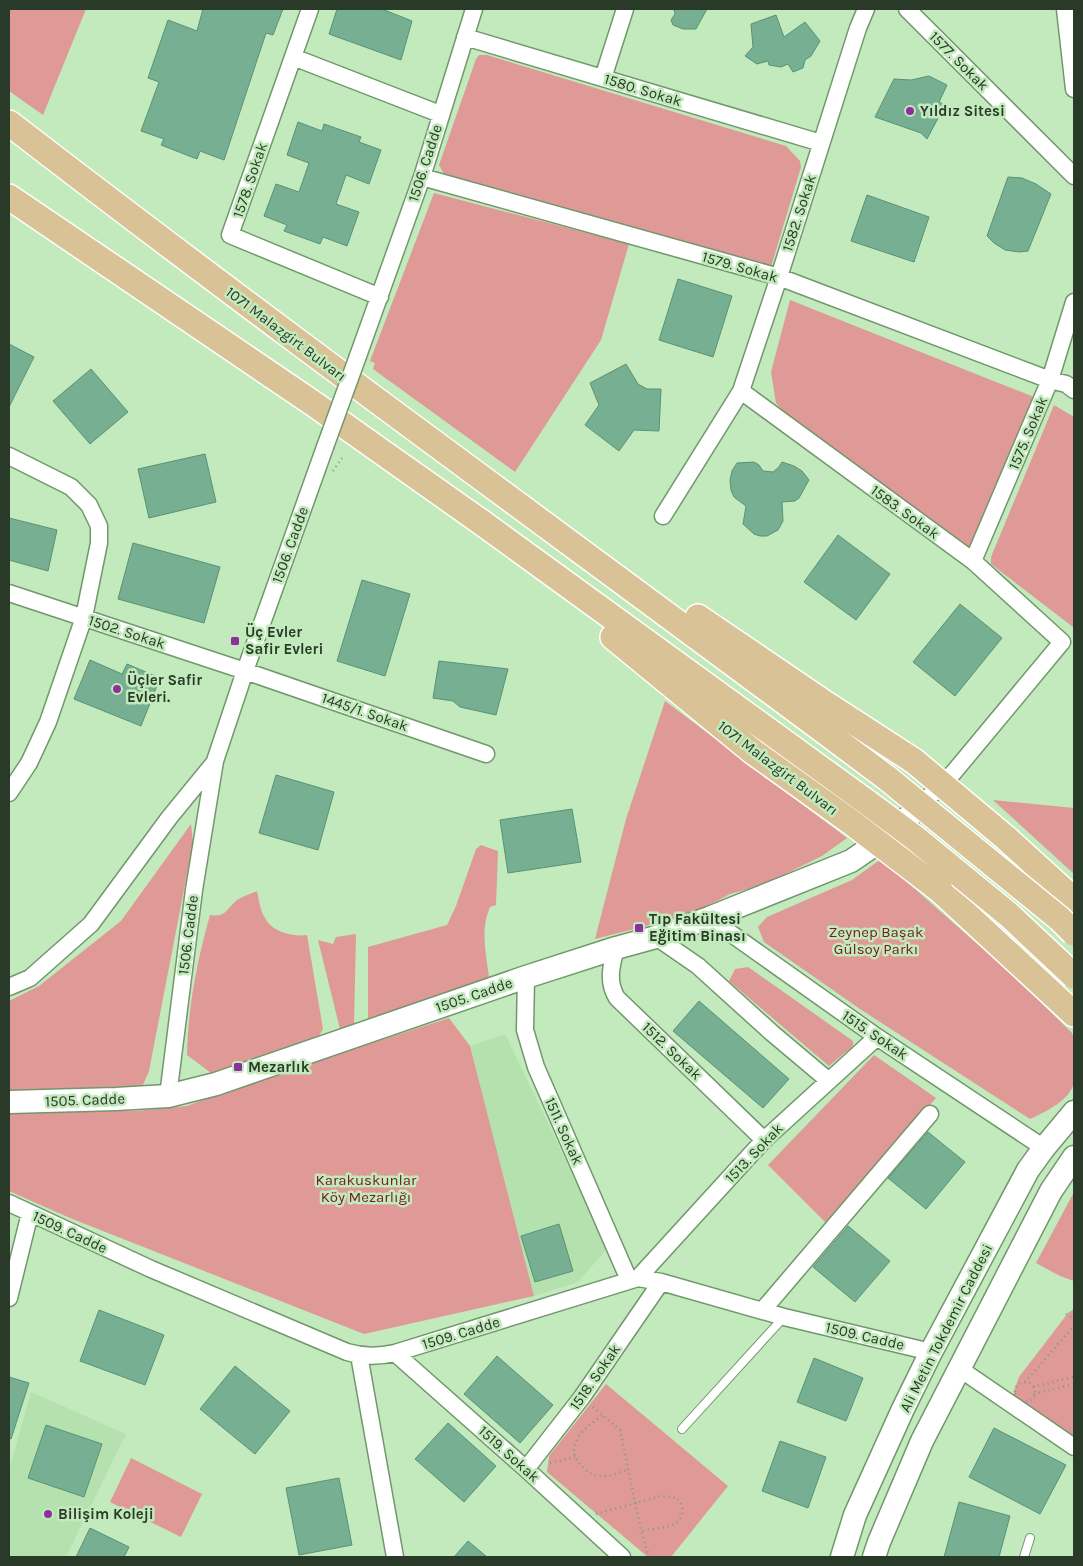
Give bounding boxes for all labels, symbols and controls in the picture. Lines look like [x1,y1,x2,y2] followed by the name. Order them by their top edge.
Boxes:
[926,28,992,94] street label: 1577. Sokak
[602,70,684,110] street label: 1580. Sokak
[920,102,1005,120] place label: Yıldız Sitesi
[904,105,916,117] marker: Yıldız Sitesi
[404,122,446,204] street label: 1506. Cadde
[229,140,271,220] street label: 1578. Sokak
[778,172,820,254] street label: 1582. Sokak
[700,248,780,286] street label: 1579. Sokak
[222,283,350,385] street label: 1071 Malazgirt Bulvarı
[1005,394,1051,472] street label: 1575. Sokak
[867,481,943,543] street label: 1583. Sokak
[268,504,312,586] street label: 1506. Cadde
[86,611,168,653] street label: 1502. Sokak
[245,622,323,658] place label: Üç Evler Safir Evleri
[229,635,241,647] marker: Üç Evler Safir Evleri
[127,670,202,706] place label: Üçler Safir Evleri.
[111,683,123,695] marker: Üçler Safir Evleri.
[319,689,411,735] street label: 1445/1. Sokak
[714,717,842,819] street label: 1071 Malazgirt Bulvarı
[174,894,202,976] street label: 1506. Cadde
[649,910,746,945] place label: Tıp Fakültesi Eğitim Binası
[633,922,645,934] marker: Tıp Fakültesi Eğitim Binası
[829,923,923,958] park label: Zeynep Başak Gülsoy Parkı
[433,973,515,1017] street label: 1505. Cadde
[839,1006,911,1064] street label: 1515. Sokak
[639,1018,705,1084] street label: 1512. Sokak
[248,1058,310,1076] place label: Mezarlık
[232,1061,244,1073] marker: Mezarlık
[45,1090,125,1110] street label: 1505. Cadde
[541,1094,587,1168] street label: 1511. Sokak
[721,1119,787,1187] street label: 1513. Sokak
[316,1171,417,1206] park label: Karakuskunlar Köy Mezarlığı
[30,1207,110,1257] street label: 1509. Cadde
[896,1241,996,1415] street label: Ali Metin Tokdemir Caddesi
[420,1313,502,1353] street label: 1509. Cadde
[824,1318,906,1354] street label: 1509. Cadde
[566,1341,624,1413] street label: 1518. Sokak
[475,1422,543,1486] street label: 1519. Sokak
[58,1505,154,1523] place label: Bilişim Koleji
[42,1508,54,1520] marker: Bilişim Koleji

